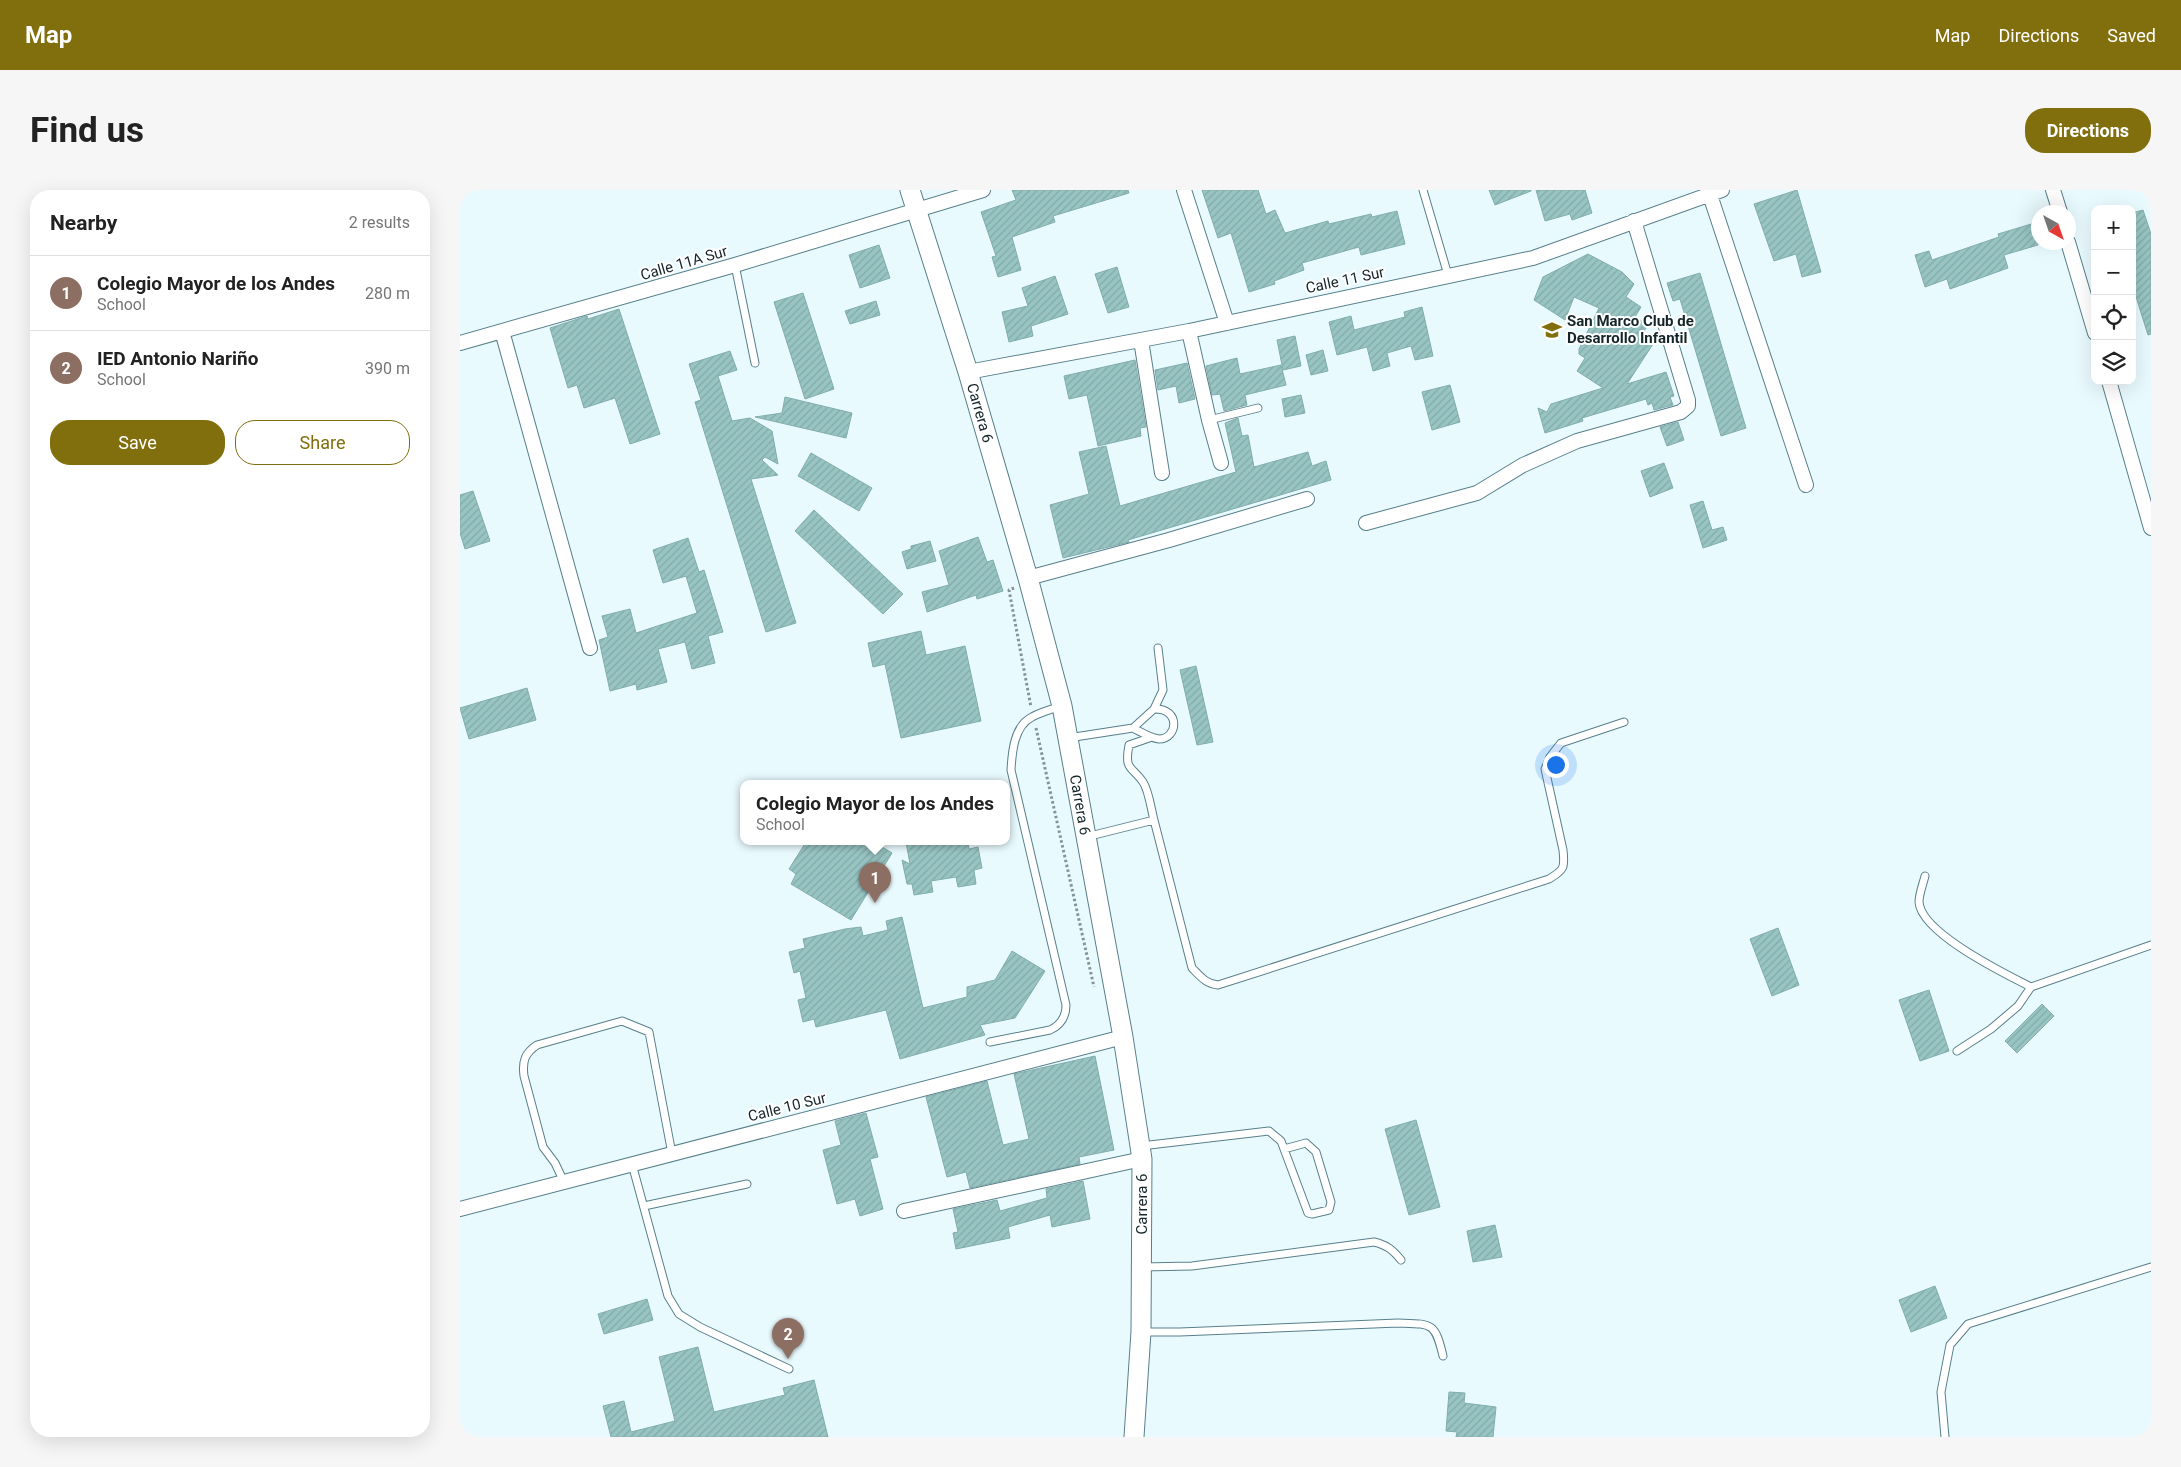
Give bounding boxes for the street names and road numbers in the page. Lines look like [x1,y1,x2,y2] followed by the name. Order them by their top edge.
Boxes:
[638,242,730,284] street label: Calle 11A Sur
[1304,263,1386,297] street label: Calle 11 Sur
[963,381,997,445] street label: Carrera 6
[1066,773,1094,837] street label: Carrera 6
[746,1089,828,1125] street label: Calle 10 Sur
[1133,1173,1151,1235] street label: Carrera 6

